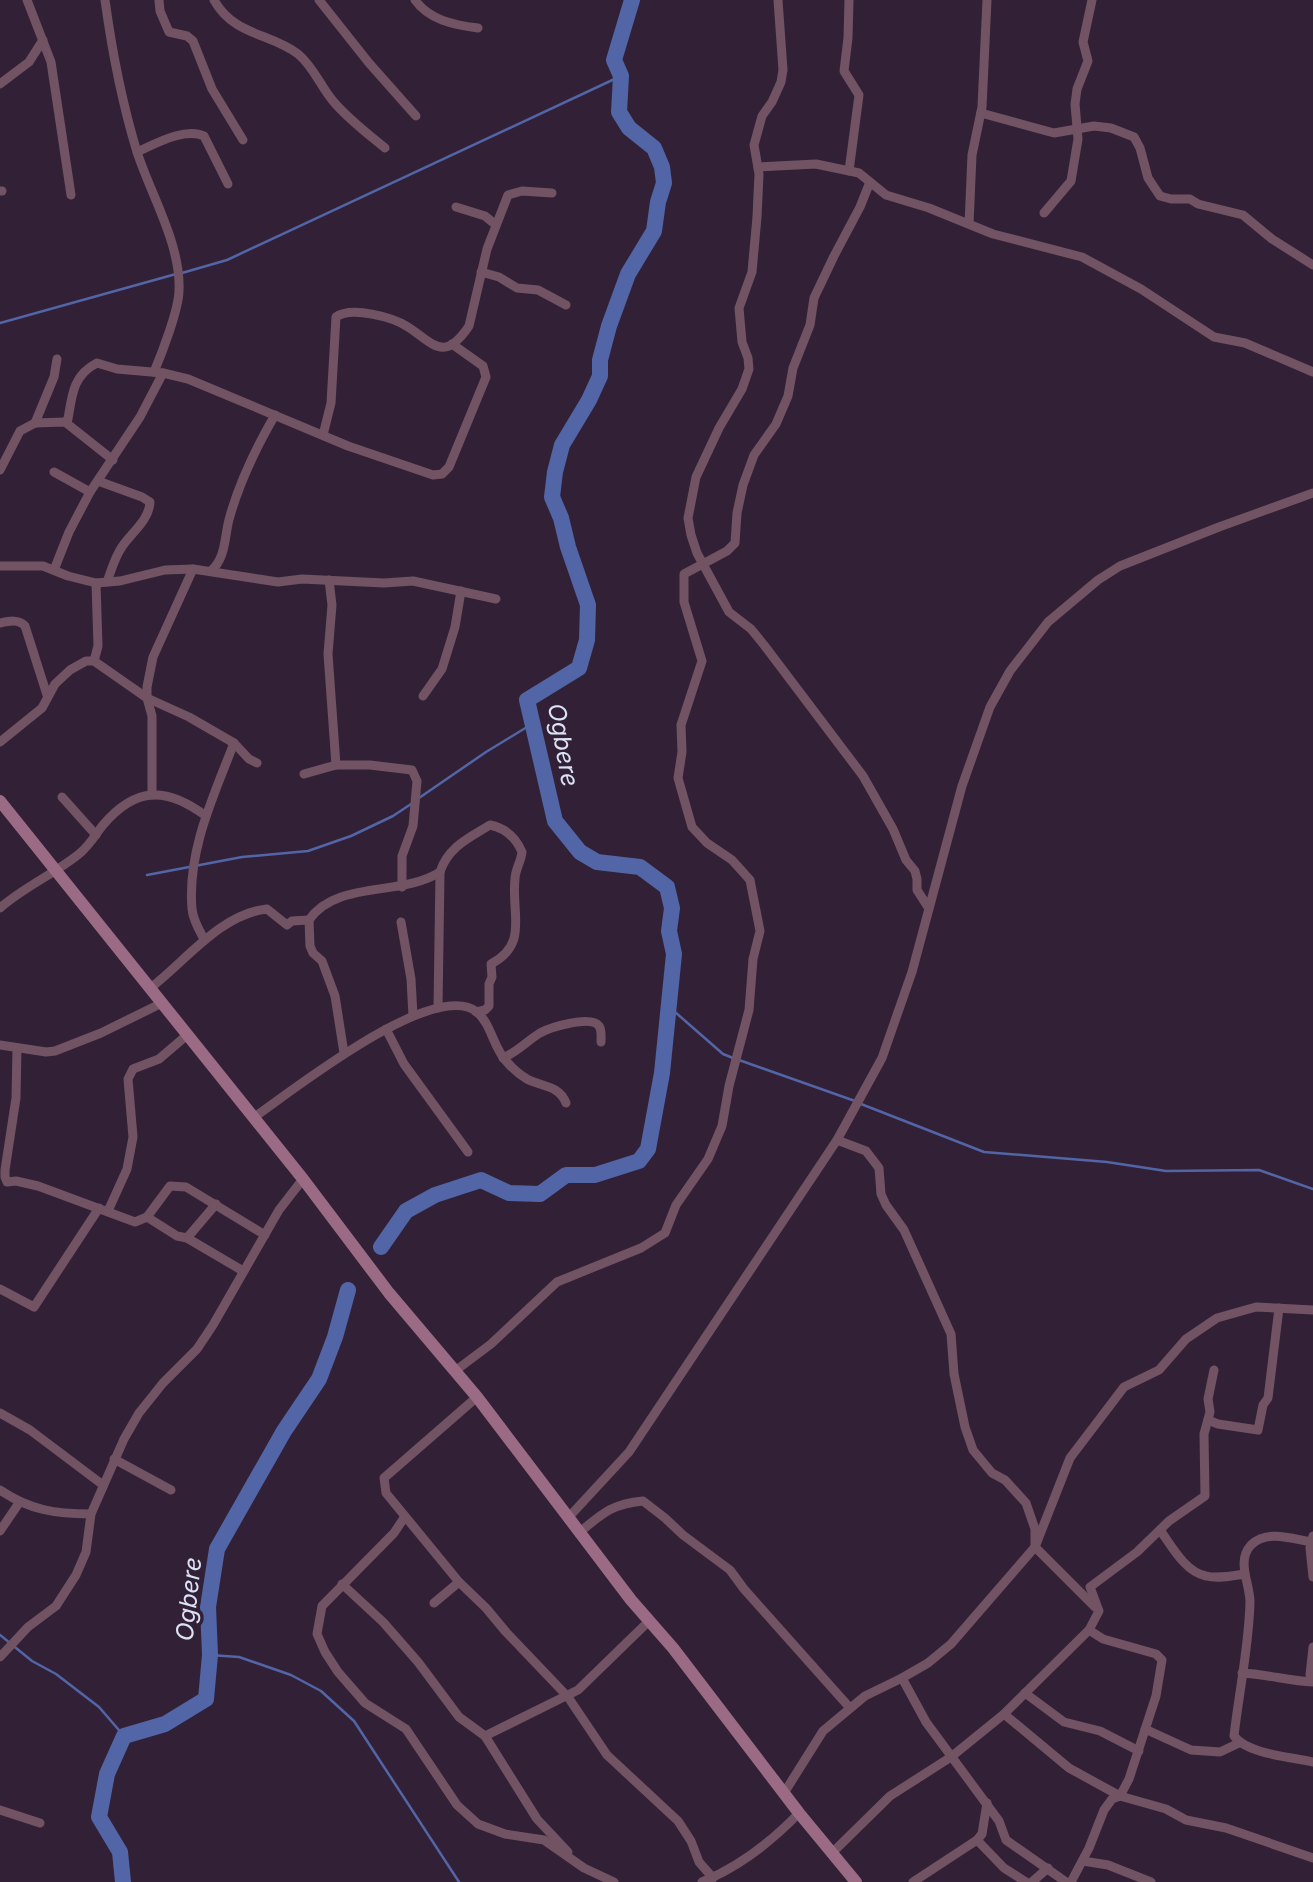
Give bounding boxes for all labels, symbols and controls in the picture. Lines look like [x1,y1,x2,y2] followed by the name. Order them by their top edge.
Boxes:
[542,701,585,789] water label: Ogbere
[170,1556,207,1642] water label: Ogbere

